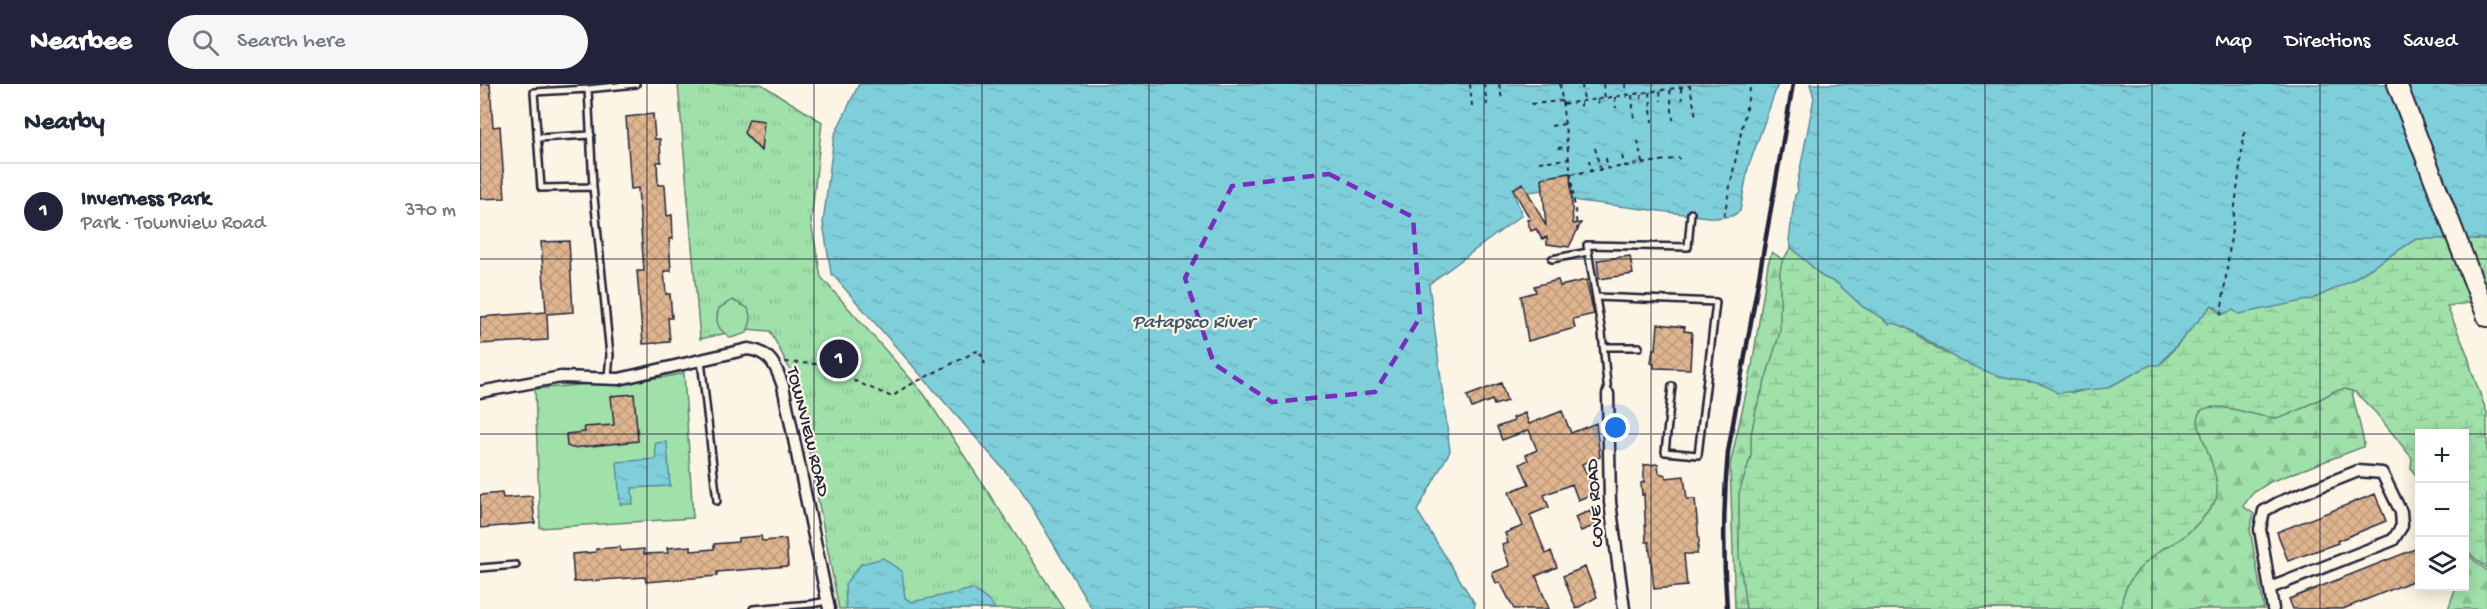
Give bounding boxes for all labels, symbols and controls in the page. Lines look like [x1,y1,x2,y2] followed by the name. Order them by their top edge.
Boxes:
[168,15,588,69] search box
[30,26,132,59] text: Nearbee
[189,26,222,59] icon: search
[237,29,345,55] text: Search here
[2215,30,2252,55] text: Map
[2285,30,2370,55] text: Directions
[2403,30,2457,55] text: Saved
[24,108,105,139] text: Nearby
[81,187,211,213] text: Inverness Park
[39,200,48,223] text: 1
[405,200,456,223] text: 370 m
[81,213,265,236] text: Park · Townview Road
[1132,312,1258,335] water label: Patapsco River
[820,336,858,382] pin: 1
[781,364,833,499] street label: TOWNVIEW ROAD
[1601,413,1630,442] your location
[2415,429,2469,591] map controls
[2415,429,2469,483] button: +
[1582,458,1610,548] street label: COVE ROAD
[2415,483,2469,537] button: −
[2415,537,2469,591] button: layers

